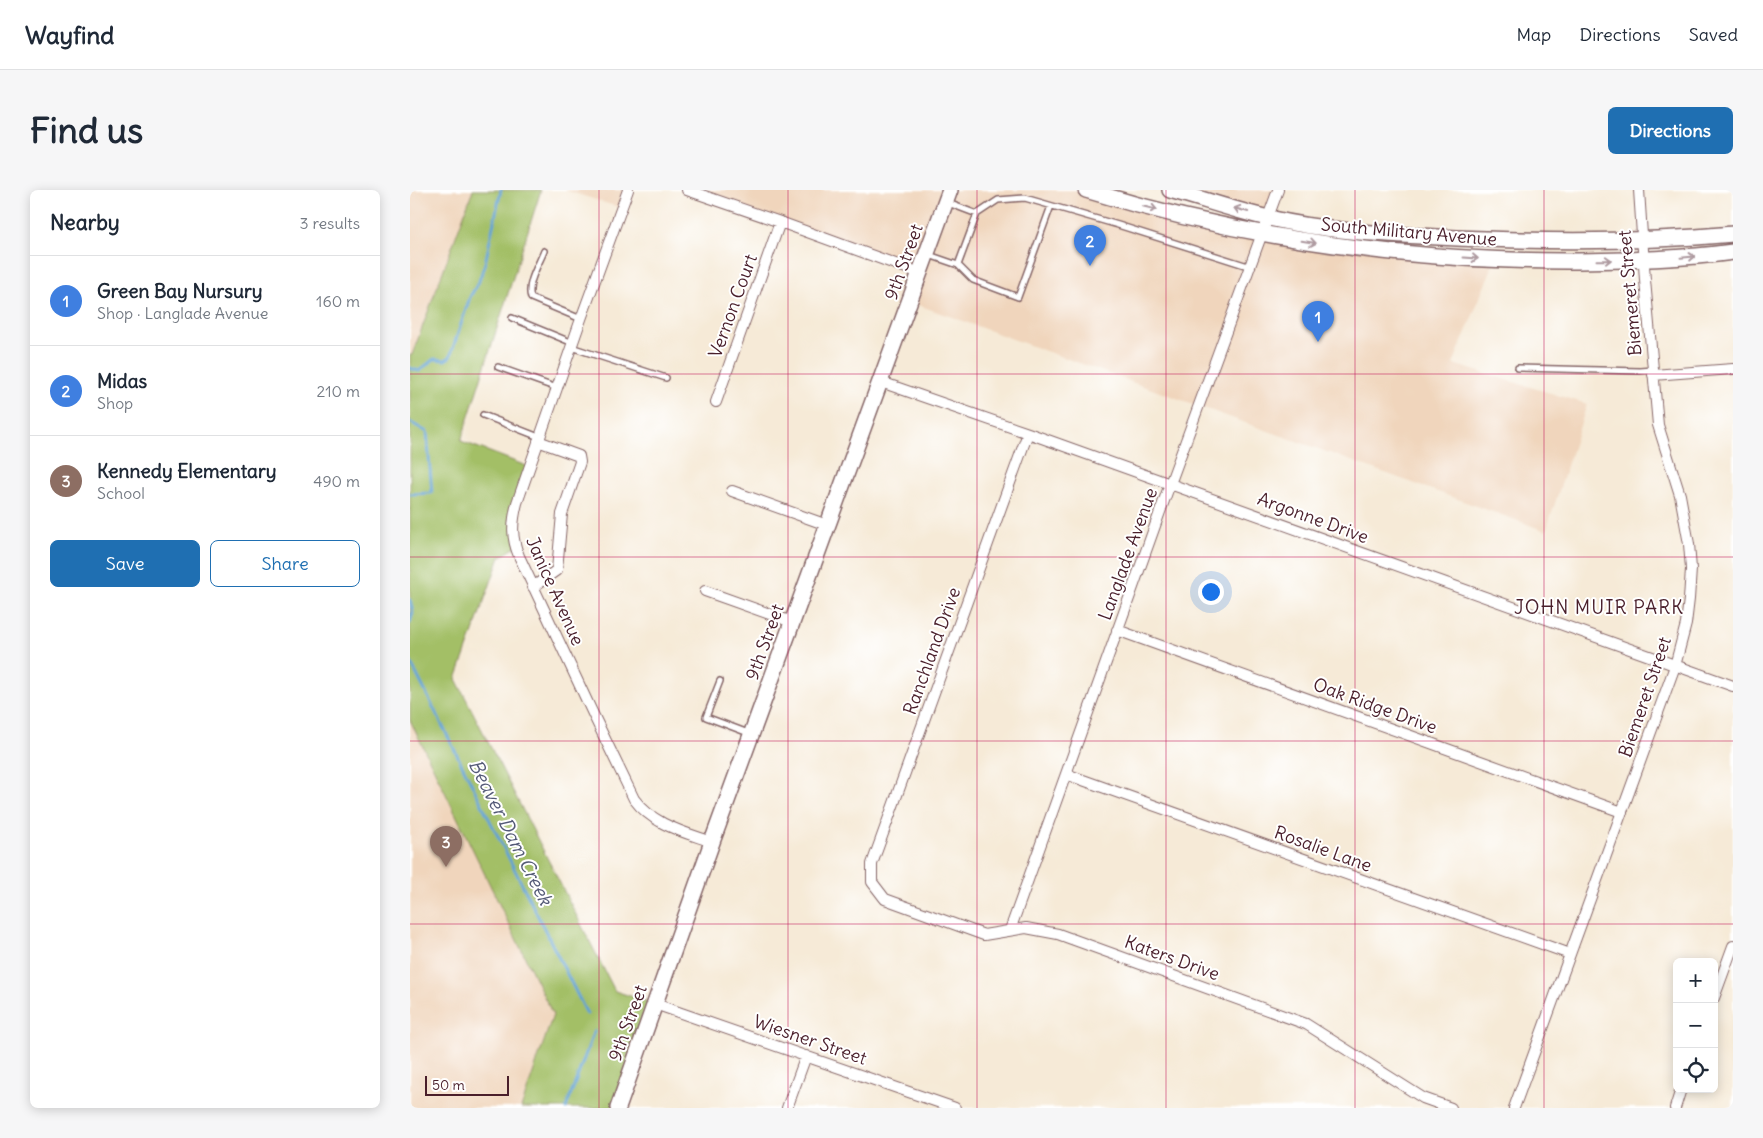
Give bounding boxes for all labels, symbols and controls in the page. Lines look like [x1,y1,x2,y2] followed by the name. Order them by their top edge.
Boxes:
[25,20,114,50] text: Wayfind
[1516,23,1551,46] text: Map
[1579,23,1661,46] text: Directions
[1689,23,1738,46] text: Saved
[1608,107,1733,154] button: Directions
[30,108,143,152] text: Find us
[1142,204,1158,213] one-way arrow
[1233,205,1249,214] one-way arrow
[50,209,120,236] text: Nearby
[1320,212,1498,251] street label: South Military Avenue
[300,213,360,233] text: 3 results
[879,221,928,303] street label: 9th Street
[1074,225,1106,266] pin: 2
[1613,229,1646,357] street label: Biemeret Street
[1301,237,1317,247] one-way arrow
[703,251,762,361] street label: Vernon Court
[1680,253,1696,262] one-way arrow
[1462,254,1478,263] one-way arrow
[1595,256,1611,265] one-way arrow
[97,279,263,303] text: Green Bay Nursury
[63,291,69,311] text: 1
[316,291,360,311] text: 160 m
[1302,301,1334,342] pin: 1
[97,303,268,323] text: Shop · Langlade Avenue
[97,369,147,393] text: Midas
[62,381,70,401] text: 2
[317,381,360,401] text: 210 m
[97,393,133,413] text: Shop
[97,459,276,483] text: Kennedy Elementary
[61,471,71,491] text: 3
[313,471,360,491] text: 490 m
[97,483,145,503] text: School
[1093,484,1162,623] street label: Langlade Avenue
[1255,487,1372,548] street label: Argonne Drive
[521,533,590,649] street label: Janice Avenue
[50,540,200,587] button: Save
[210,540,360,587] button: Share
[1198,579,1224,605] your location
[898,584,965,718] street label: Ranchland Drive
[1514,595,1684,619] district label: JOHN MUIR PARK
[740,601,789,683] street label: 9th Street
[1613,634,1676,760] street label: Biemeret Street
[1310,672,1440,739] street label: Oak Ridge Drive
[464,755,559,910] water label: Beaver Dam Creek
[1271,820,1375,877] street label: Rosalie Lane
[430,826,462,867] pin: 3
[1122,930,1223,985] street label: Katers Drive
[1673,958,1718,1093] map controls
[1673,958,1718,1003] button: +
[603,982,652,1064] street label: 9th Street
[1673,1003,1718,1048] button: −
[751,1009,870,1070] street label: Wiesner Street
[1673,1048,1718,1093] button: locate
[425,1073,509,1096] scale bar
[432,1076,465,1094] text: 50 m

